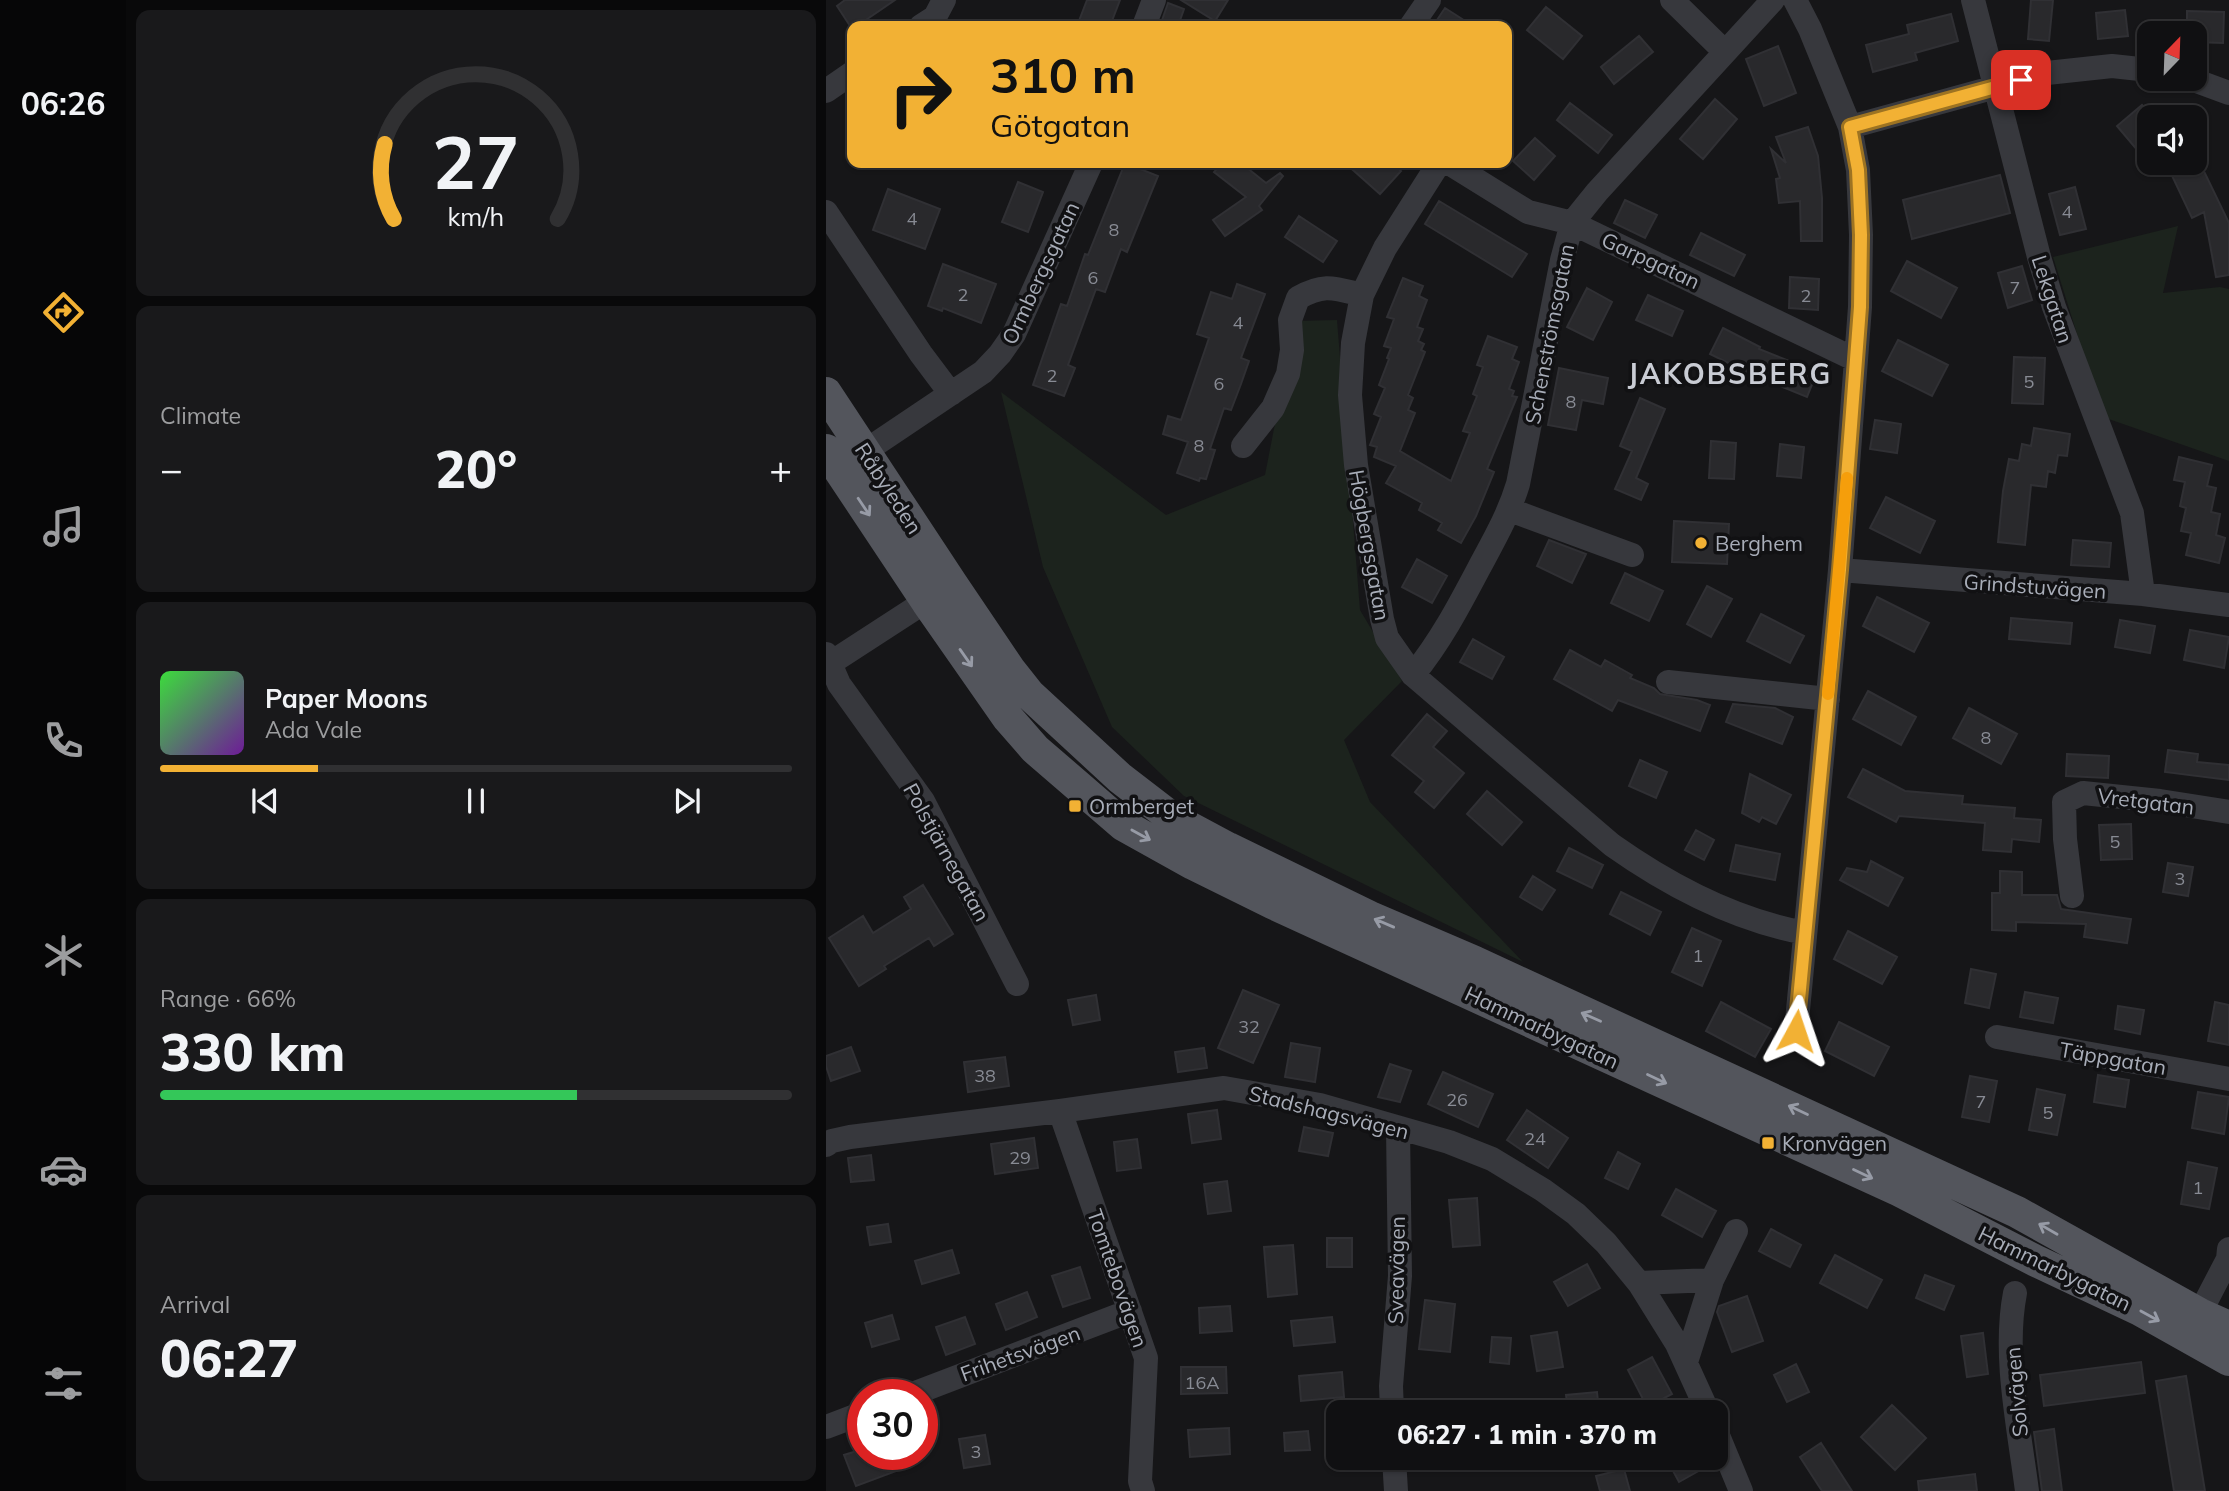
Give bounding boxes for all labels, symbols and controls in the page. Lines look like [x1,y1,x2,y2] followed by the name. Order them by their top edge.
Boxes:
[2137,21,2207,91] north arrow
[2137,21,2207,175] map controls
[990,44,1136,105] text: 310 m
[875,49,966,140] icon: right
[1991,50,2051,110] pin
[2002,61,2040,99] icon: arrive
[21,83,105,123] text: 06:26
[990,105,1130,145] text: Götgatan
[2137,105,2207,175] button: sound
[432,116,520,207] text: 27
[996,198,1084,348] street label: Ormbergsgatan
[2062,200,2073,223] house number: 4
[448,201,504,232] text: km/h
[907,207,918,230] house number: 4
[1109,218,1119,241] house number: 8
[1598,226,1704,294] street label: Garpgatan
[1519,242,1579,426] street label: Schenströmsgatan
[2027,252,2079,346] street label: Lekgatan
[1088,266,1098,289] house number: 6
[2010,276,2020,299] house number: 7
[958,283,968,306] house number: 2
[1801,284,1811,307] house number: 2
[39,288,88,337] icon: directions
[1233,311,1244,334] house number: 4
[1628,356,1832,391] district label: JAKOBSBERG
[1047,364,1057,387] house number: 2
[2024,370,2035,393] house number: 5
[1214,372,1224,395] house number: 6
[1566,390,1576,413] house number: 8
[160,401,241,430] text: Climate
[1194,434,1204,457] house number: 8
[435,436,517,501] text: 20°
[850,438,928,538] street label: Råbyleden
[160,445,183,493] text: −
[769,445,792,493] text: +
[1344,467,1396,623] street label: Högbergsgatan
[857,497,871,516] one-way arrow
[39,502,88,551] icon: music
[1715,530,1803,556] place label: Berghem
[1693,535,1709,551] marker: Berghem
[1963,568,2107,604] street label: Grindstuvägen
[959,648,973,667] one-way arrow
[265,682,428,715] text: Paper Moons
[265,715,362,744] text: Ada Vale
[39,716,88,765] icon: phone
[1981,726,1991,749] house number: 8
[898,778,996,926] street label: Polstjärnegatan
[246,782,284,820] icon: previous
[457,782,495,820] icon: pause
[668,782,706,820] icon: next
[2096,782,2196,820] street label: Vretgatan
[1089,793,1194,819] place label: Ormberget
[1067,798,1083,814] marker: Ormberget
[1130,829,1151,842] one-way arrow
[2110,830,2121,853] house number: 5
[2175,867,2185,890] house number: 3
[1373,916,1395,929] one-way arrow
[39,931,88,980] icon: climate
[1693,944,1703,967] house number: 1
[1461,980,1623,1074] street label: Hammarbygatan
[160,984,296,1013] text: Range · 66%
[1759,994,1833,1068] position arrow
[1581,1010,1602,1023] one-way arrow
[1238,1015,1260,1038] house number: 32
[160,1019,345,1084] text: 330 km
[2058,1036,2168,1080] street label: Täppgatan
[974,1064,996,1087] house number: 38
[1646,1073,1667,1086] one-way arrow
[1246,1080,1412,1144] street label: Stadshagsvägen
[1446,1088,1468,1111] house number: 26
[1976,1090,1986,1113] house number: 7
[2043,1101,2054,1124] house number: 5
[1788,1103,1809,1116] one-way arrow
[1524,1127,1546,1150] house number: 24
[1782,1130,1887,1156] place label: Kronvägen
[1760,1135,1776,1151] marker: Kronvägen
[39,1145,88,1194] icon: car
[1009,1146,1031,1169] house number: 29
[1852,1168,1874,1181] one-way arrow
[2193,1176,2203,1199] house number: 1
[1082,1205,1154,1351] street label: Tomtebovägen
[1382,1216,1410,1324] street label: Sveavägen
[1974,1220,2136,1316] street label: Hammarbygatan
[2038,1222,2058,1236] one-way arrow
[160,1290,230,1319] text: Arrival
[2140,1309,2160,1323] one-way arrow
[957,1319,1083,1387] street label: Frihetsvägen
[160,1325,298,1390] text: 06:27
[1999,1346,2033,1438] street label: Solvägen
[39,1359,88,1408] icon: filters
[1185,1371,1219,1394] house number: 16A
[847,1379,938,1470] speed limit sign: 30
[1397,1418,1657,1451] text: 06:27 · 1 min · 370 m
[971,1440,981,1463] house number: 3

